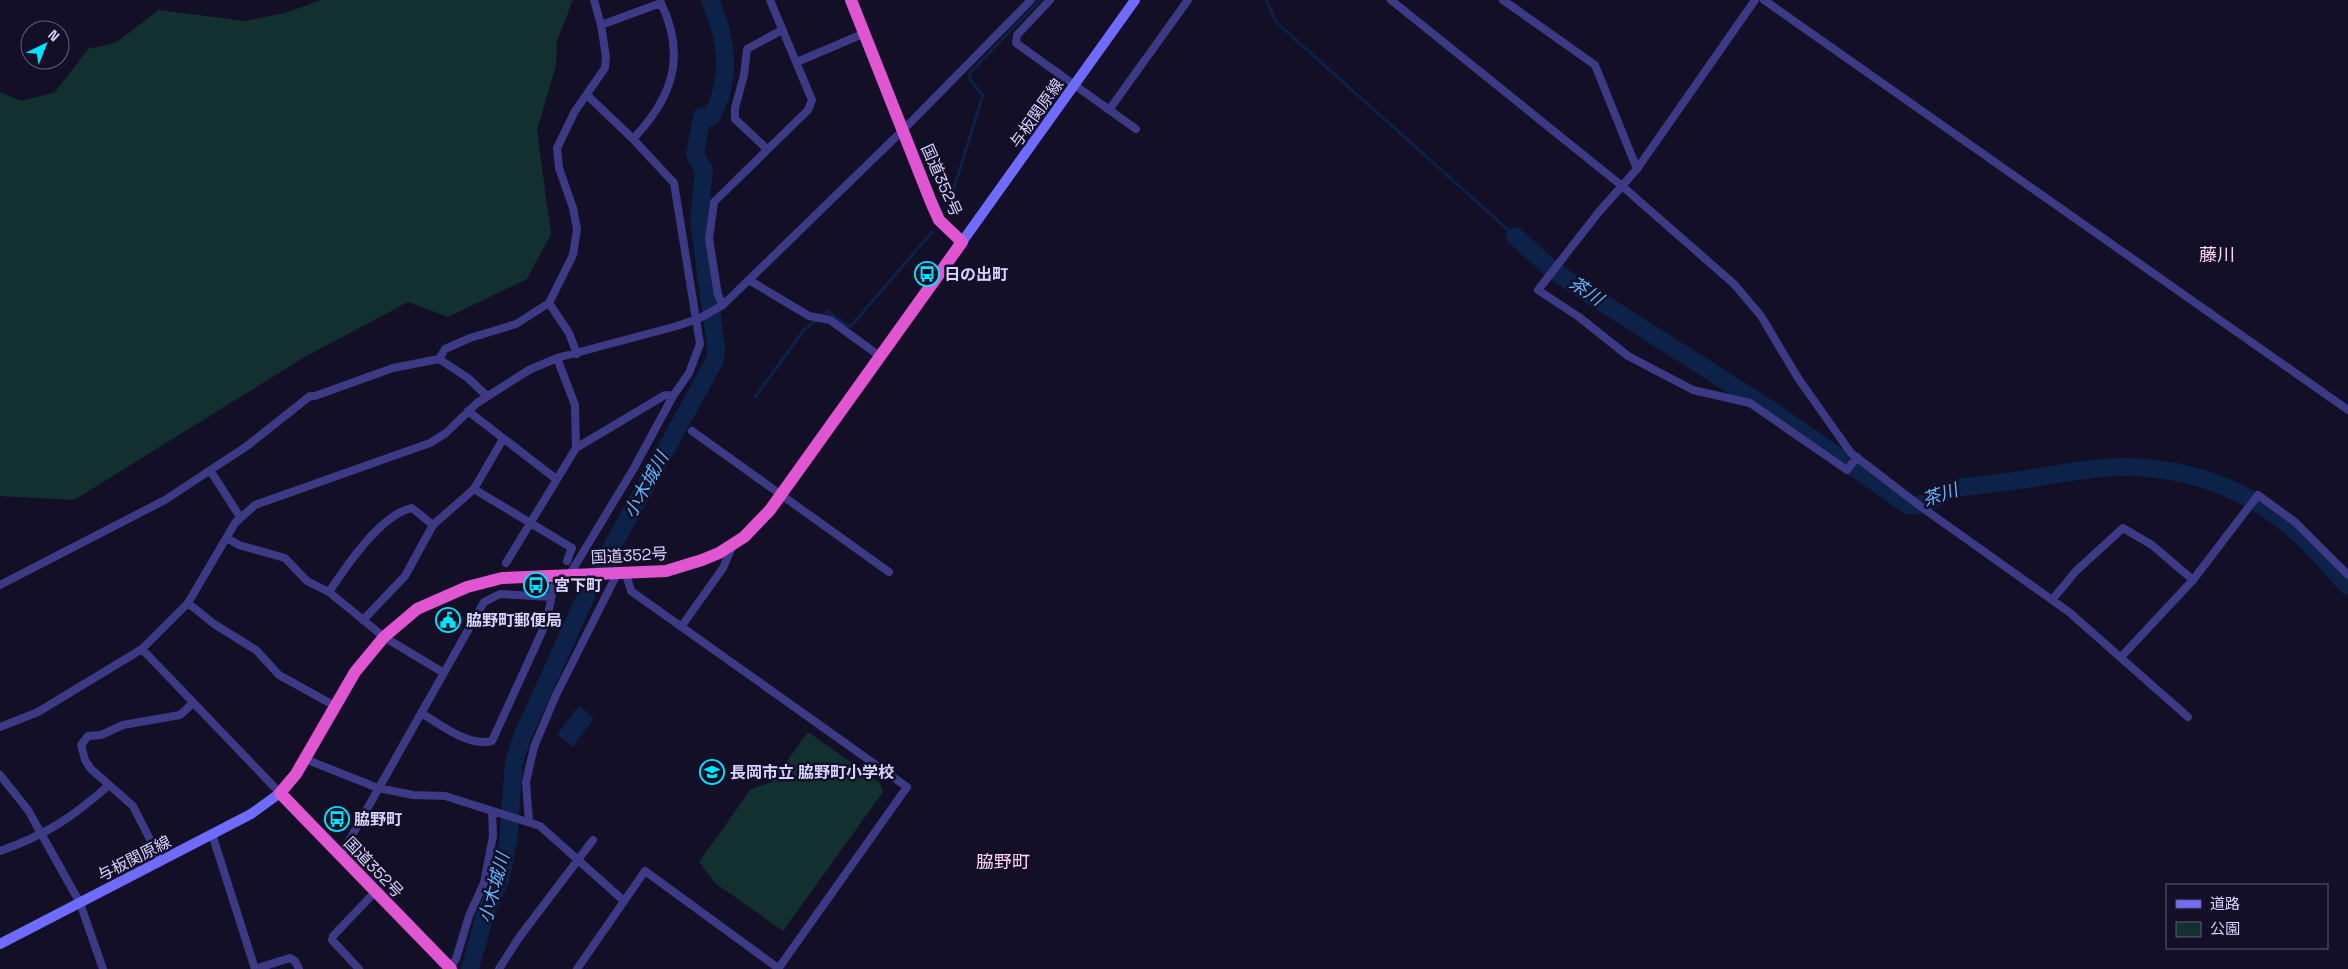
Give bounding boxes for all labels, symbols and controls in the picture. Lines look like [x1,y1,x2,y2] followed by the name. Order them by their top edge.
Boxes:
[20,20,70,70] north arrow
[44,26,63,45] text: N
[1005,74,1068,152] street label: 与板関原線
[916,141,967,220] street label: 国道352号
[2199,243,2235,266] district label: 藤川
[914,261,940,287] bus stop icon: 日の出町
[944,264,1008,285] place label: 日の出町
[1565,271,1609,311] water label: 茶川
[618,446,674,522] water label: 小木城川
[1919,477,1962,511] water label: 茶川
[590,543,668,568] street label: 国道352号
[523,572,549,598] bus stop icon: 宮下町
[554,575,602,596] place label: 宮下町
[435,607,461,633] public building icon: 脇野町郵便局
[466,610,562,631] place label: 脇野町郵便局
[699,759,725,785] school or university icon: 長岡市立 脇野町小学校
[730,762,894,783] place label: 長岡市立 脇野町小学校
[324,806,350,832] bus stop icon: 脇野町
[354,809,402,830] place label: 脇野町
[94,831,175,886] street label: 与板関原線
[339,832,408,902] street label: 国道352号
[473,848,514,926] water label: 小木城川
[976,850,1030,873] district label: 脇野町
[2166,884,2328,949] legend
[2210,894,2240,913] text: 道路
[2210,919,2240,938] text: 公園

